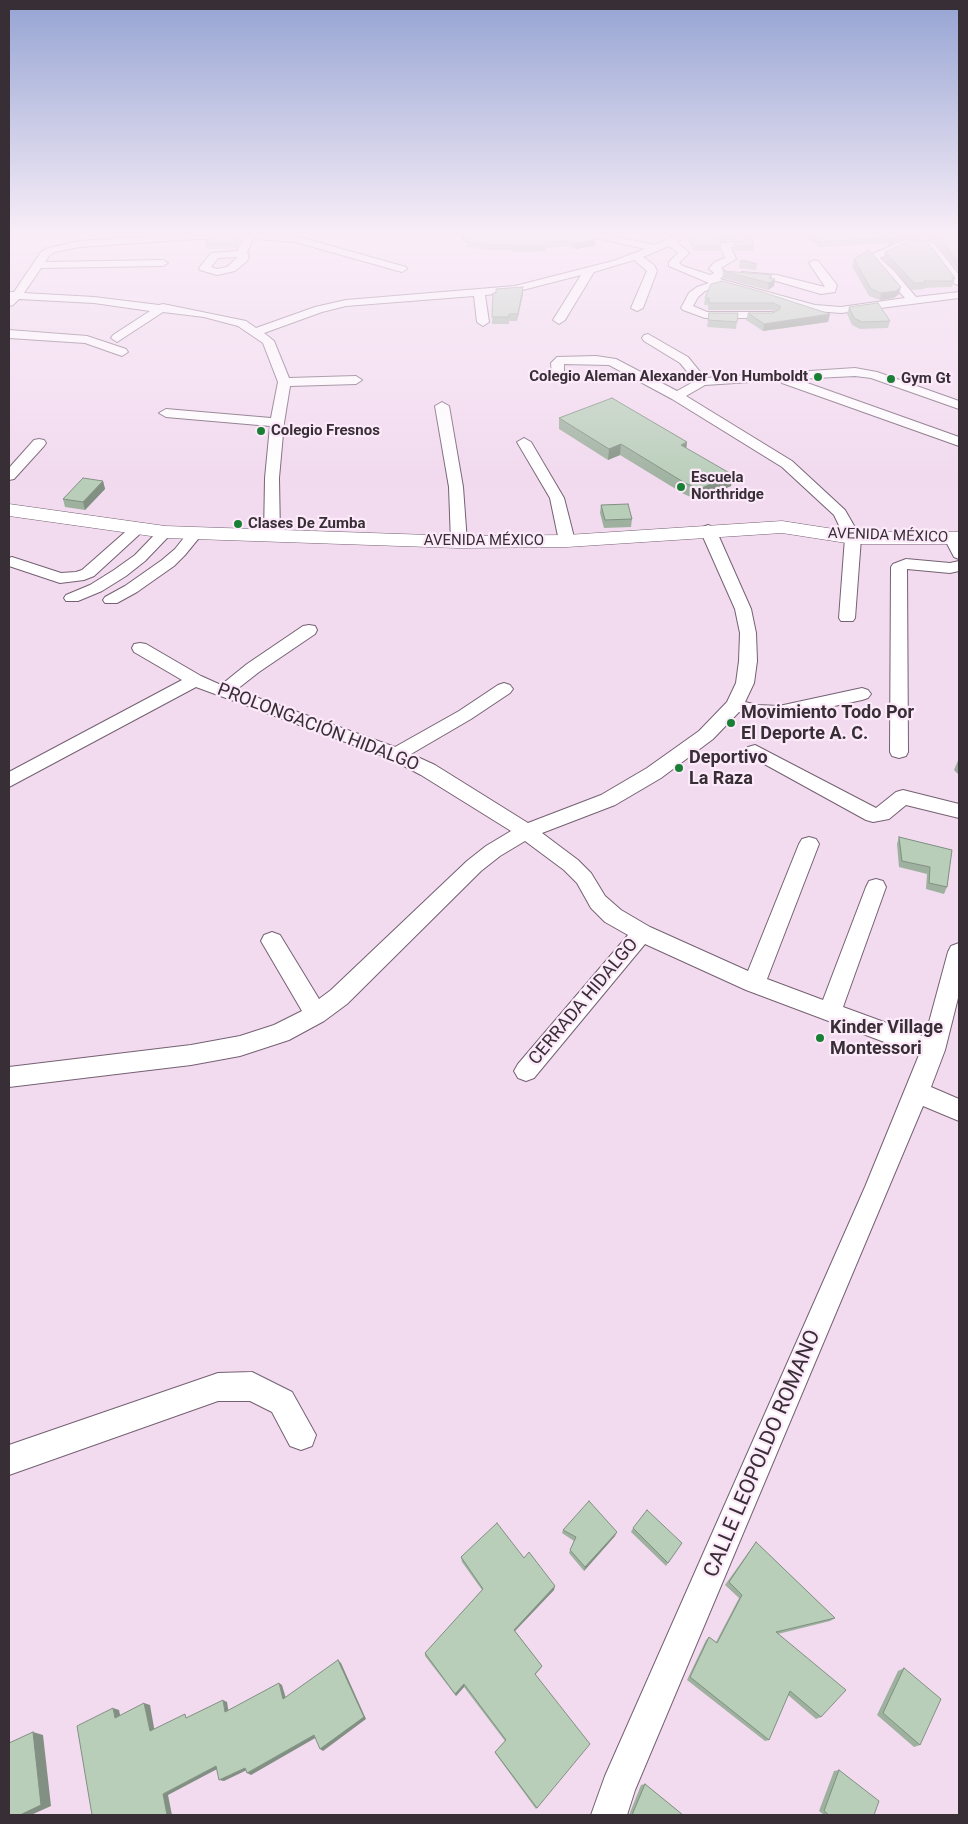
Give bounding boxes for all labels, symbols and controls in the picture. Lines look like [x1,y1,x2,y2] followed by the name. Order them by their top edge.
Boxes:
[529,368,808,386] place label: Colegio Aleman Alexander Von Humboldt
[901,370,951,388] place label: Gym Gt
[812,371,824,383] marker: Colegio Aleman Alexander Von Humboldt
[885,373,897,385] marker: Gym Gt
[271,422,380,440] place label: Colegio Fresnos
[255,425,267,437] marker: Colegio Fresnos
[691,469,764,504] place label: Escuela Northridge
[675,481,687,493] marker: Escuela Northridge
[248,515,365,533] place label: Clases De Zumba
[232,518,244,530] marker: Clases De Zumba
[828,525,948,547] street label: AVENIDA MÉXICO
[424,532,544,550] street label: AVENIDA MÉXICO
[214,680,422,776] street label: PROLONGACIÓN HIDALGO
[741,702,914,744] place label: Movimiento Todo Por El Deporte A. C.
[725,717,737,729] marker: Movimiento Todo Por El Deporte A. C.
[689,747,768,790] place label: Deportivo La Raza
[673,762,685,774] marker: Deportivo La Raza
[525,934,643,1070] street label: CERRADA HIDALGO
[830,1017,943,1060] place label: Kinder Village Montessori
[814,1032,826,1044] marker: Kinder Village Montessori
[699,1327,827,1581] street label: CALLE LEOPOLDO ROMANO

